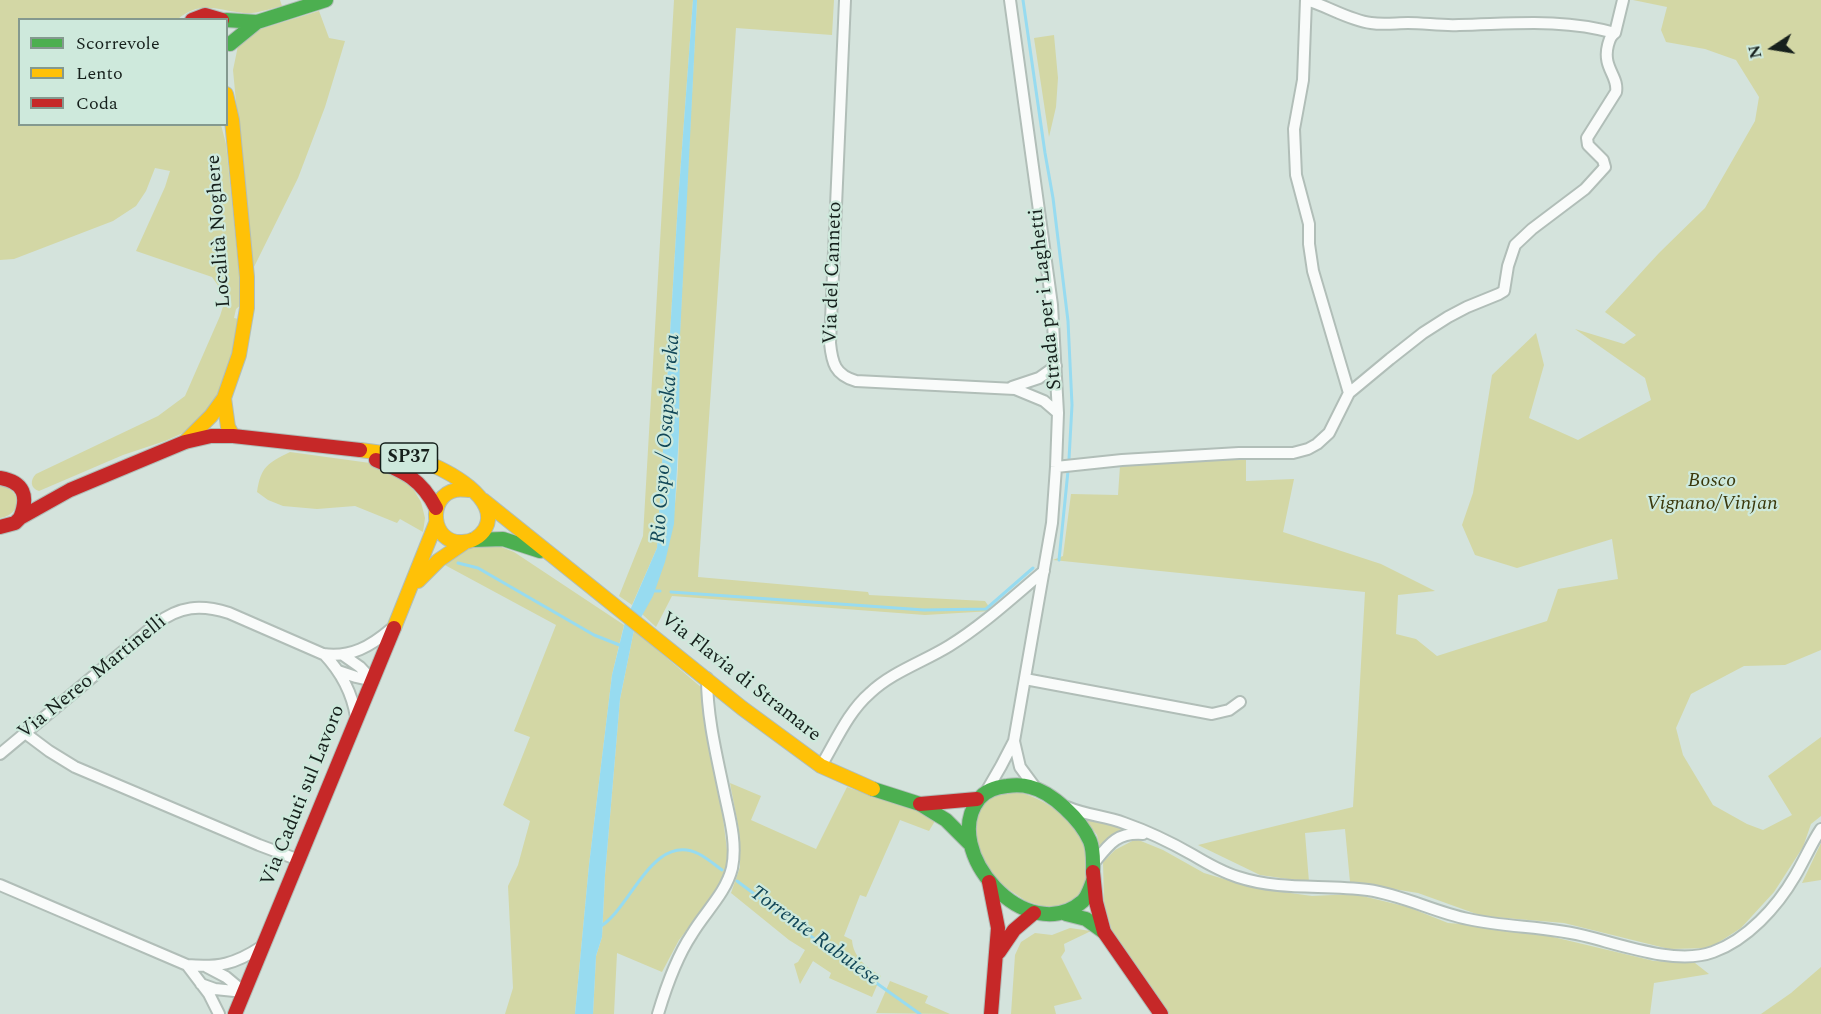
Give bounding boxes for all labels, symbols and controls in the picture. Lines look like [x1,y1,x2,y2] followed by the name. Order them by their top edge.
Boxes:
[18,18,228,126] legend
[1743,18,1803,78] north arrow
[76,30,160,57] text: Scorrevole
[1742,43,1768,61] text: N
[76,60,123,87] text: Lento
[76,90,118,117] text: Coda
[203,154,237,308] street label: Località Noghere
[820,201,848,345] street label: Via del Canneto
[1026,207,1068,391] street label: Strada per i Laghetti
[647,334,687,544] water label: Rio Ospo / Osapska reka
[380,443,438,473] road number: SP37
[1646,470,1778,517] park label: Bosco Vignano/Vinjan
[655,608,825,748] street label: Via Flavia di Stramare
[14,611,172,745] street label: Via Nereo Martinelli
[257,702,351,890] street label: Via Caduti sul Lavoro
[744,881,884,993] water label: Torrente Rabuiese

